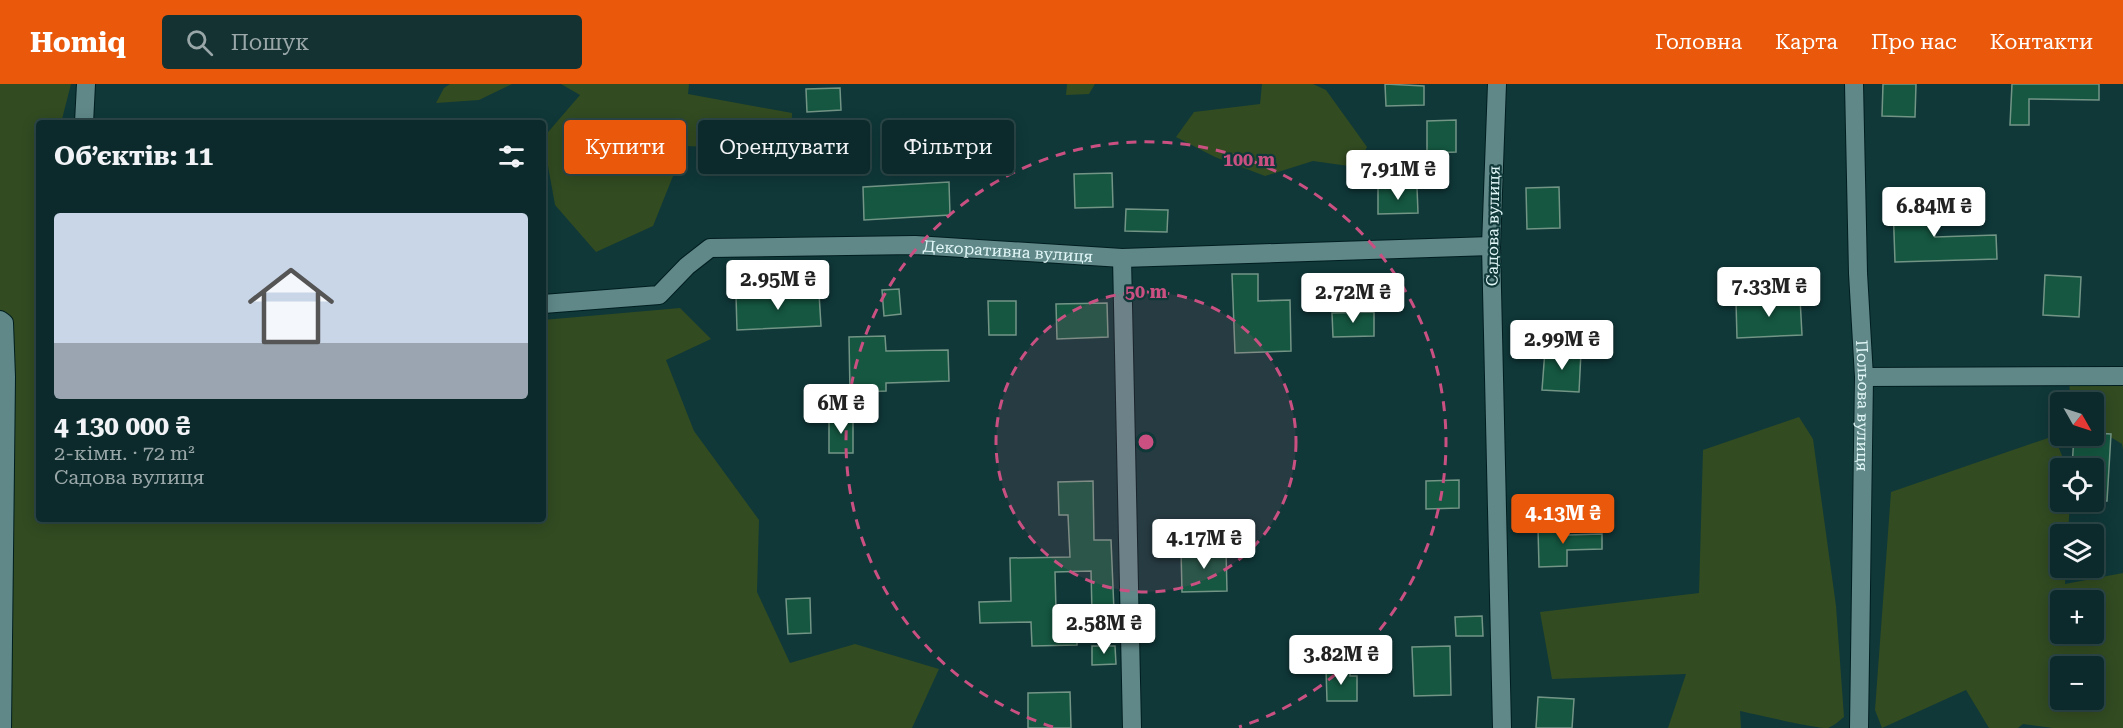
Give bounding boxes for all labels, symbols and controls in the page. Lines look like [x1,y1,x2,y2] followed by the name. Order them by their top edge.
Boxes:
[162,15,582,69] search box
[30,26,126,59] text: Homiq
[183,26,216,59] icon: search
[231,30,309,55] text: Пошук
[1655,30,1742,54] text: Головна
[1775,30,1838,54] text: Карта
[1871,30,1957,54] text: Про нас
[1990,30,2093,54] text: Контакти
[564,120,686,174] chip: Купити
[698,120,870,174] chip: Орендувати
[882,120,1014,174] chip: Фільтри
[495,140,528,173] icon: filters
[54,141,213,171] text: Об’єктів: 11
[1223,149,1276,170] text: 100 m
[1343,150,1453,201] pin: 7.91M ₴
[1360,157,1436,181] text: 7.91M ₴
[1482,166,1504,286] street label: Садова вулиця
[1879,187,1989,238] pin: 6.84M ₴
[1896,194,1972,218] text: 6.84M ₴
[922,236,1094,266] street label: Декоративна вулиця
[237,252,345,360] icon: home
[723,260,833,311] pin: 2.95M ₴
[740,267,816,291] text: 2.95M ₴
[1714,267,1824,318] pin: 7.33M ₴
[1298,273,1408,324] pin: 2.72M ₴
[1731,274,1807,298] text: 7.33M ₴
[1315,280,1391,304] text: 2.72M ₴
[1125,281,1168,302] text: 50 m
[1507,320,1617,371] pin: 2.99M ₴
[1524,327,1600,351] text: 2.99M ₴
[1852,339,1874,472] street label: Польова вулиця
[805,384,877,435] pin: 6M ₴
[818,391,864,415] text: 6M ₴
[2050,392,2104,446] north arrow
[2050,392,2104,710] map controls
[54,411,190,441] text: 4 130 000 ₴
[1136,432,1156,452] centre of rings
[54,441,195,465] text: 2-кімн. · 72 m²
[2050,458,2104,512] button: locate
[54,465,204,489] text: Садова вулиця
[1508,494,1618,545] pin: 4.13M ₴
[1525,501,1601,525] text: 4.13M ₴
[1149,519,1259,570] pin: 4.17M ₴
[2050,524,2104,578] button: layers
[1166,526,1242,550] text: 4.17M ₴
[2050,590,2104,644] button: +
[1049,604,1159,655] pin: 2.58M ₴
[1066,611,1142,635] text: 2.58M ₴
[1286,635,1396,686] pin: 3.82M ₴
[1303,642,1379,666] text: 3.82M ₴
[2050,656,2104,710] button: −

